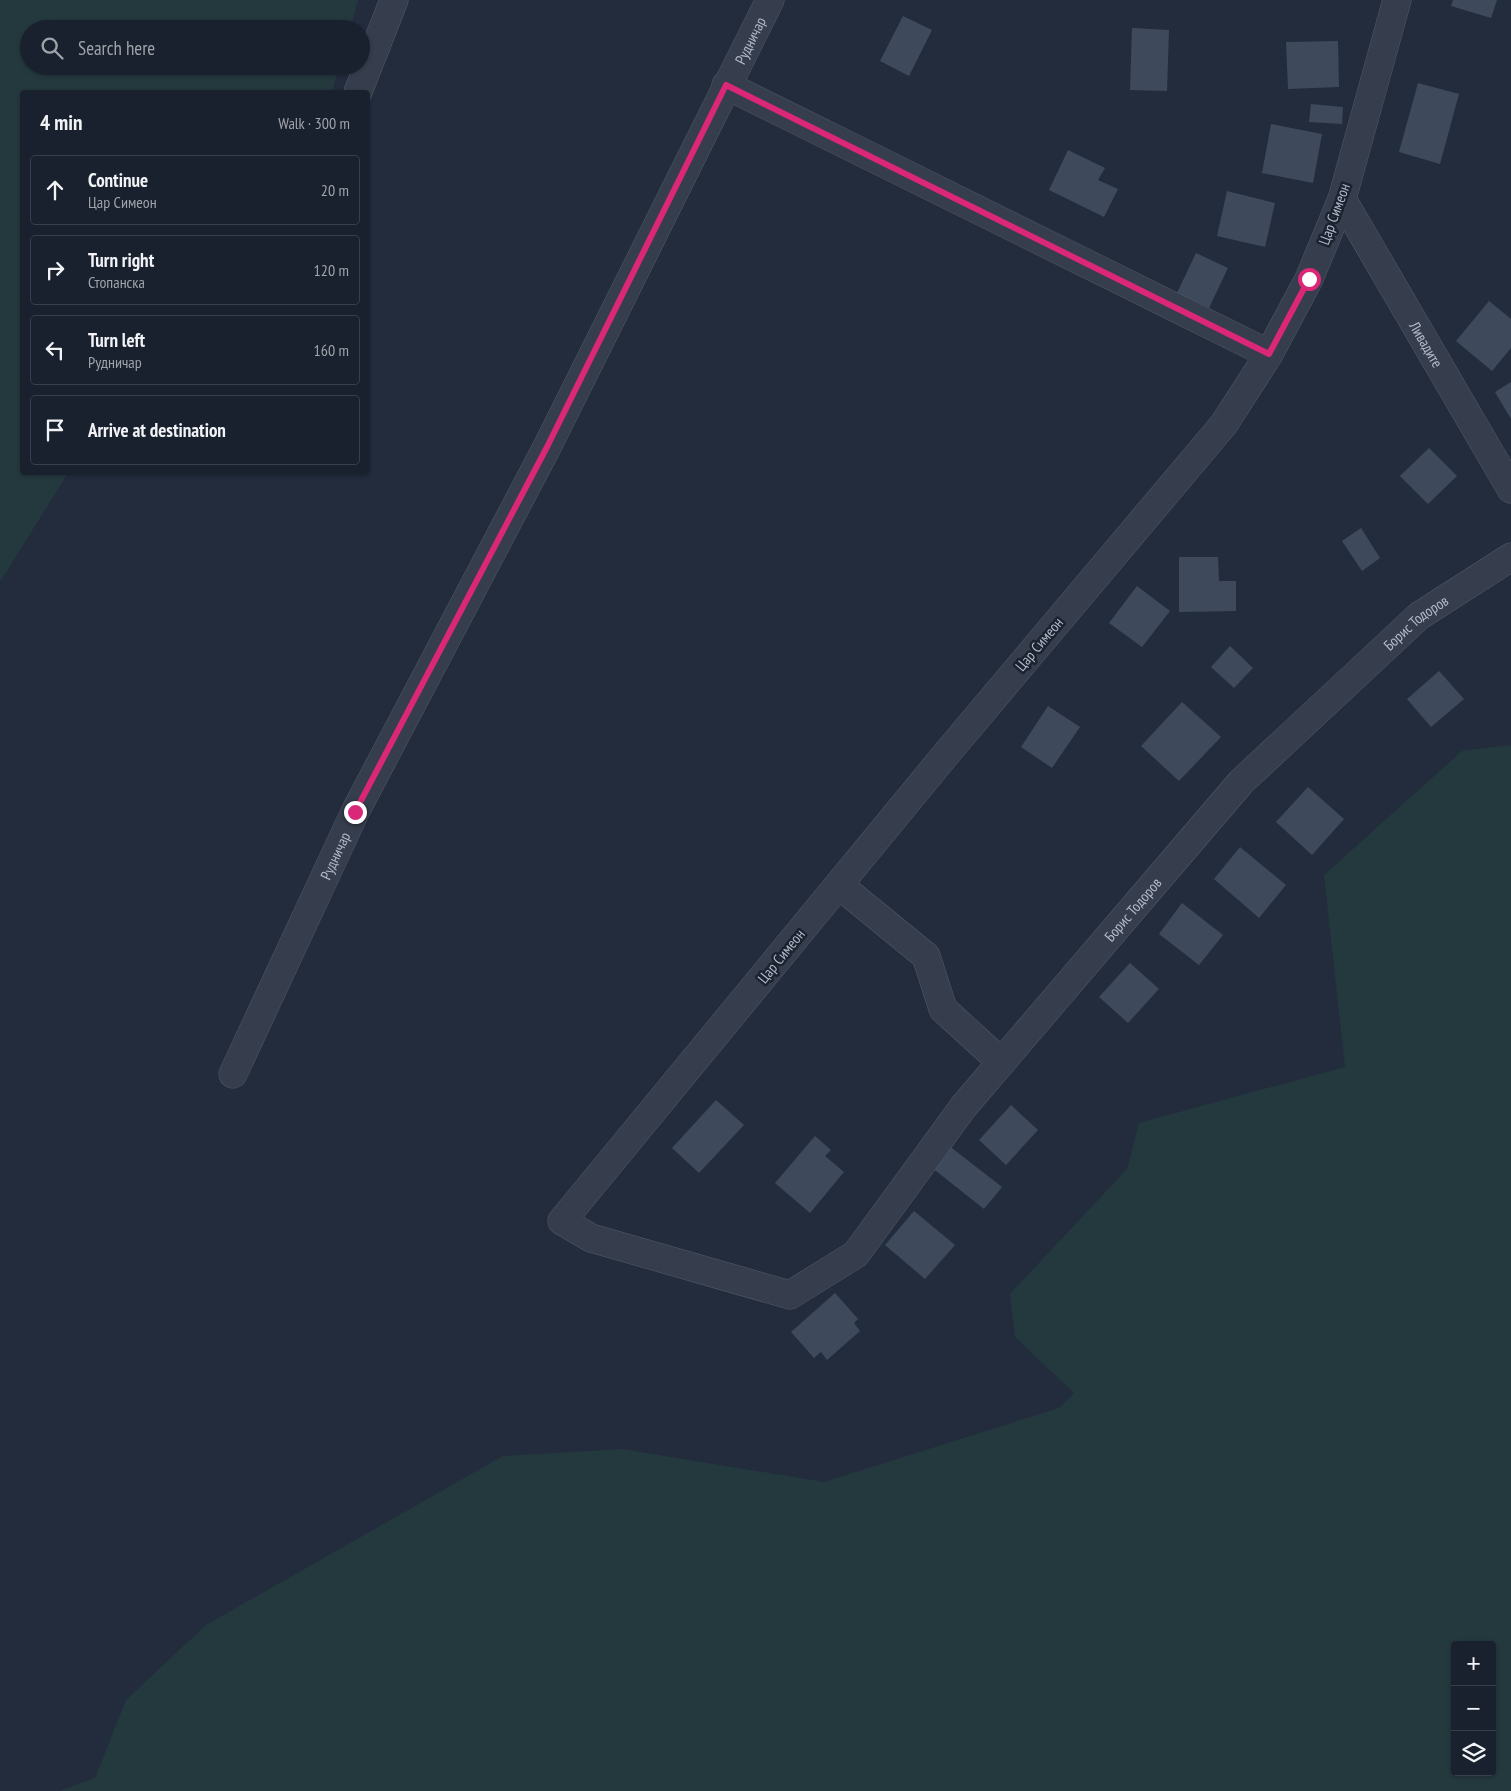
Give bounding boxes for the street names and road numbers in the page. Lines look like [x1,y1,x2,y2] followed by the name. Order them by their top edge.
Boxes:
[730,13,770,67] street label: Рудничар
[1314,181,1354,247] street label: Цар Симеон
[1405,317,1447,371] street label: Ливадите
[1379,590,1452,654] street label: Борис Тодоров
[1011,613,1067,675] street label: Цар Симеон
[315,829,354,882] street label: Рудничар
[1100,873,1165,945] street label: Борис Тодоров
[753,925,809,987] street label: Цар Симеон

